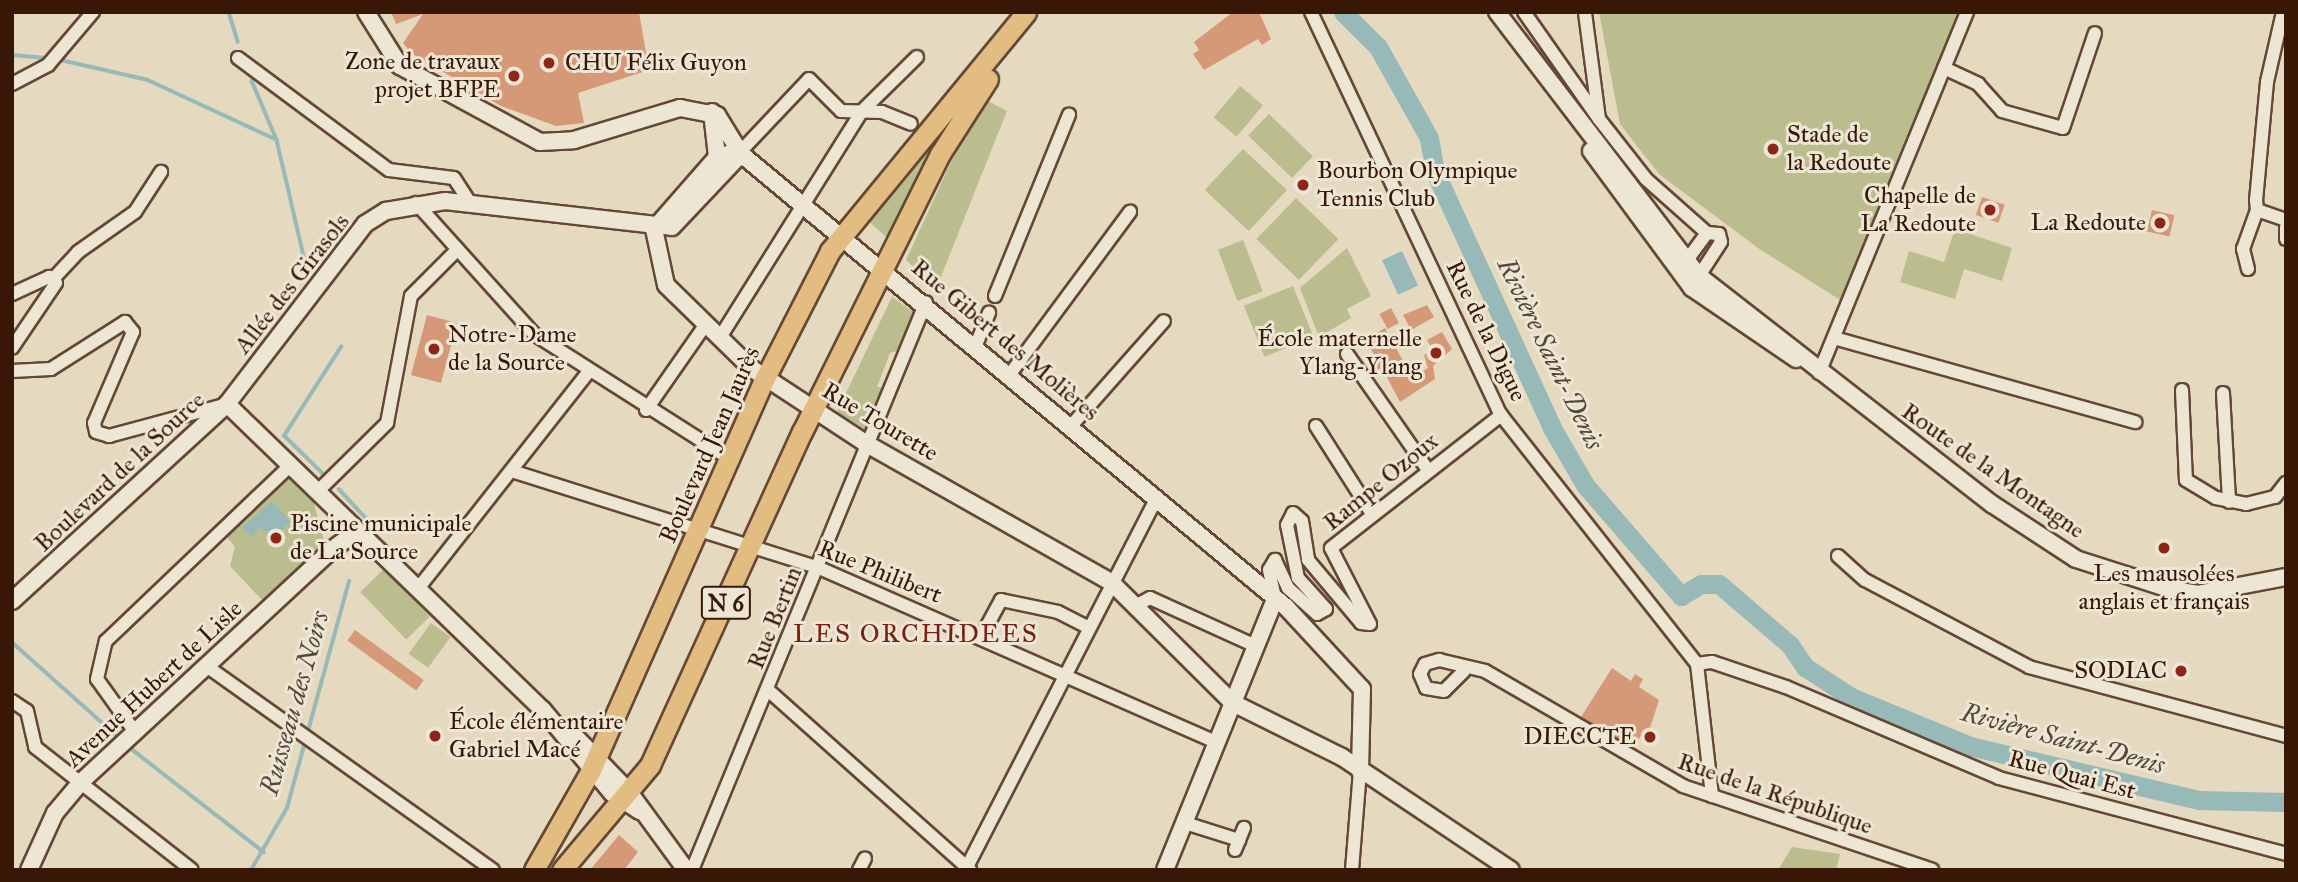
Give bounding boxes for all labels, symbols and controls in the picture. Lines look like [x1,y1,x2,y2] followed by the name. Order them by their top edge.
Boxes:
[345,48,500,104] place label: Zone de travaux projet BFPE
[565,49,747,77] place label: CHU Félix Guyon
[539,53,559,73] marker: CHU Félix Guyon
[506,68,522,84] marker: Zone de travaux projet BFPE
[1787,121,1891,177] place label: Stade de la Redoute
[1765,141,1781,157] marker: Stade de la Redoute
[1317,157,1518,213] place label: Bourbon Olympique Tennis Club
[1295,177,1311,193] marker: Bourbon Olympique Tennis Club
[1861,182,1976,238] place label: Chapelle de La Redoute
[1982,202,1998,218] marker: Chapelle de La Redoute
[228,208,356,360] street label: Allée des Girasols
[2031,209,2146,237] place label: La Redoute
[2152,215,2168,231] marker: La Redoute
[905,253,1105,427] street label: Rue Gibert des Molières
[1490,253,1610,455] water label: Rivière Saint-Denis
[1439,256,1533,406] street label: Rue de la Digue
[448,321,577,377] place label: Notre-Dame de la Source
[1257,325,1422,381] place label: École maternelle Ylang-Ylang
[426,341,442,357] marker: Notre-Dame de la Source
[654,342,766,548] street label: Boulevard Jean Jaurès
[1428,345,1444,361] marker: École maternelle Ylang-Ylang
[817,376,943,468] street label: Rue Tourette
[29,386,211,558] street label: Boulevard de la Source
[1896,397,2090,545] street label: Route de la Montagne
[1318,427,1444,537] street label: Rampe Ozoux
[290,510,472,566] place label: Piscine municipale de La Source
[268,530,284,546] marker: Piscine municipale de La Source
[814,534,946,610] street label: Rue Philibert
[2156,540,2172,556] marker: Les mausolées anglais et français
[2079,560,2249,616] place label: Les mausolées anglais et français
[742,563,808,673] street label: Rue Bertin
[700,583,752,622] road number: N 6
[60,595,248,773] street label: Avenue Hubert de Lisle
[254,607,336,799] water label: Ruisseau des Noirs
[795,618,1037,650] district label: LES ORCHIDEES
[2074,657,2167,685] place label: SODIAC
[2173,663,2189,679] marker: SODIAC
[1958,697,2168,781] water label: Rivière Saint-Denis
[449,708,623,764] place label: École élémentaire Gabriel Macé
[1524,723,1636,751] place label: DIECCTE
[427,728,443,744] marker: École élémentaire Gabriel Macé
[1642,729,1658,745] marker: DIECCTE
[2005,744,2139,806] street label: Rue Quai Est
[1674,747,1876,841] street label: Rue de la République

